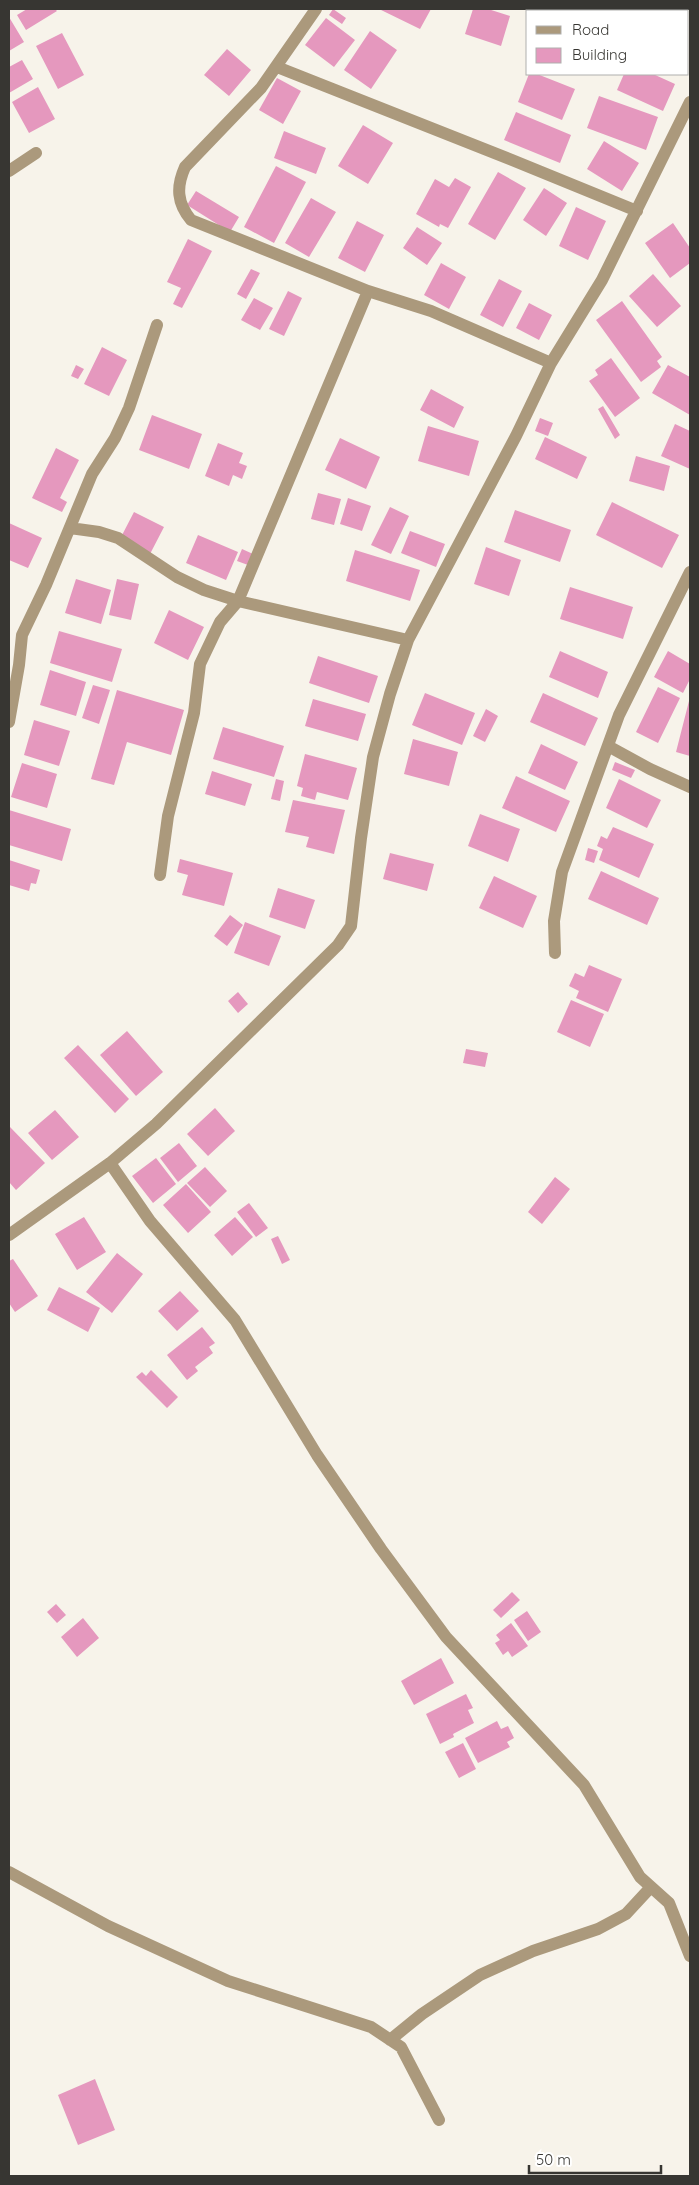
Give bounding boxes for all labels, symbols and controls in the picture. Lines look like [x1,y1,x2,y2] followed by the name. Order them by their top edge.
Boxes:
[526,10,689,75] legend
[572,20,609,39] text: Road
[572,45,627,64] text: Building
[529,2142,662,2174] scale bar
[536,2150,571,2169] text: 50 m

